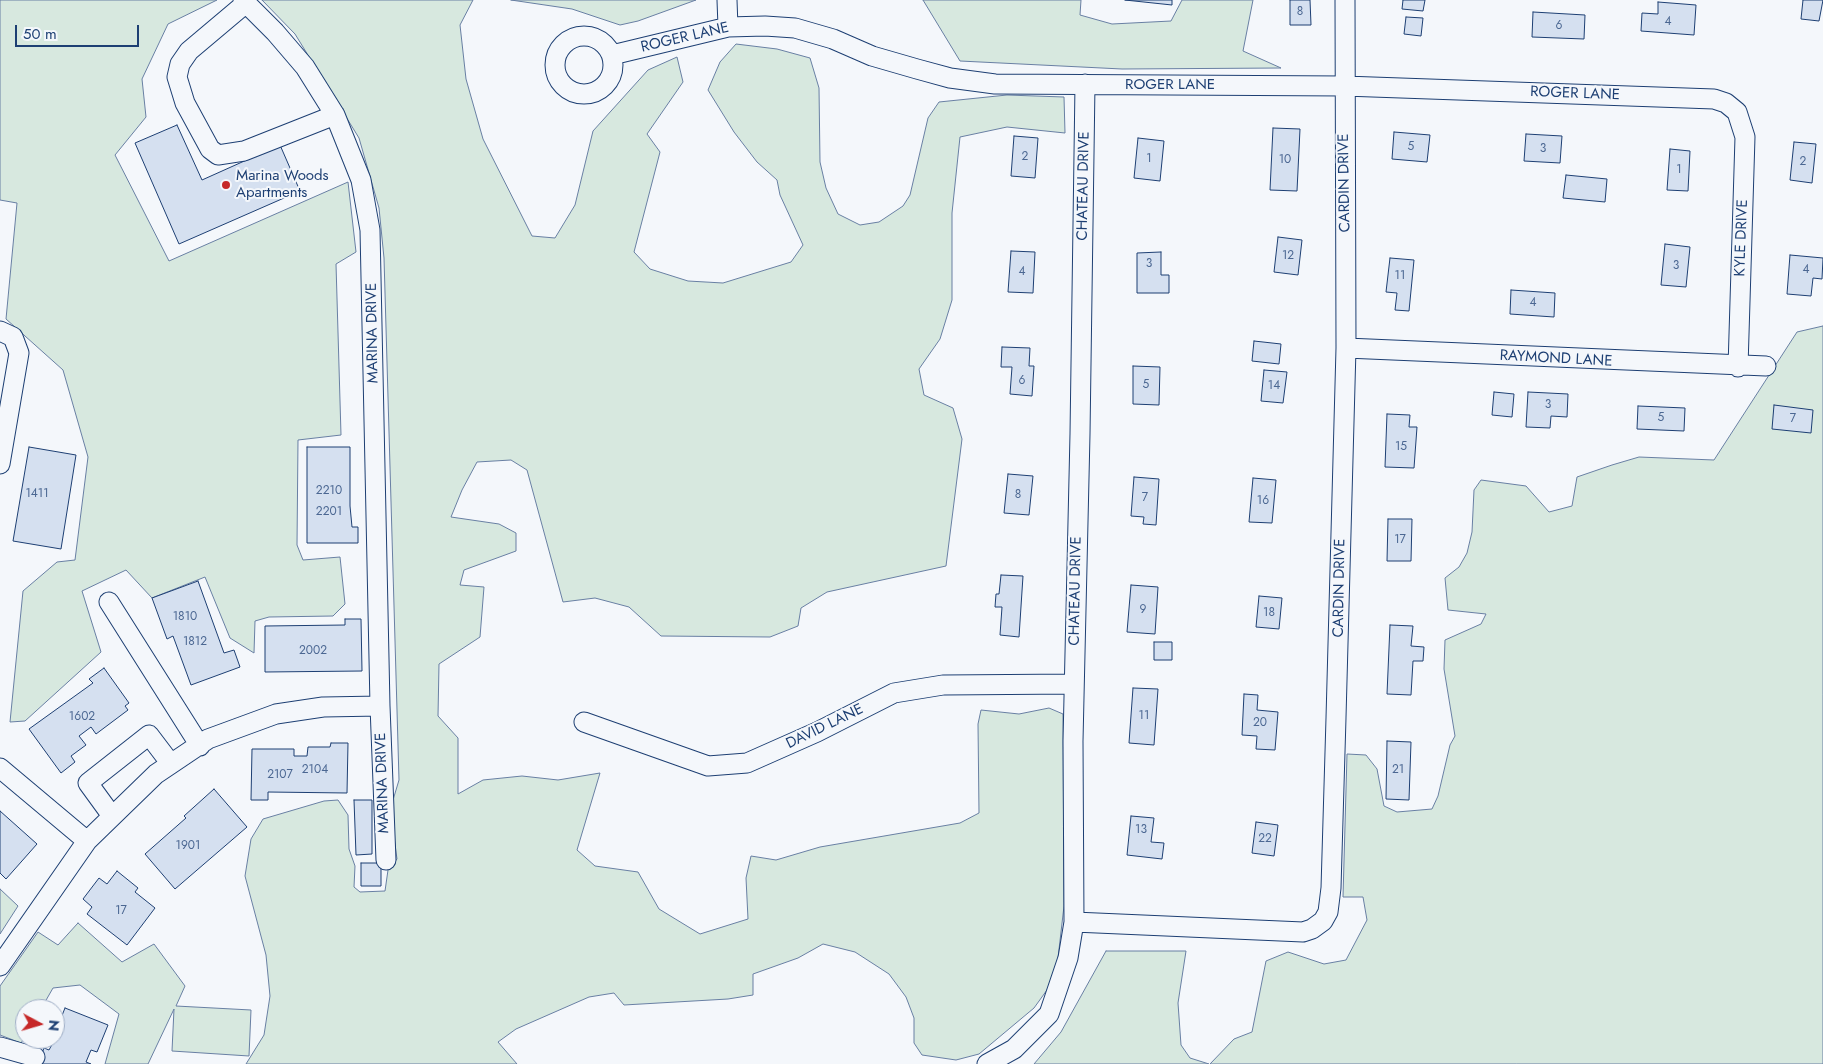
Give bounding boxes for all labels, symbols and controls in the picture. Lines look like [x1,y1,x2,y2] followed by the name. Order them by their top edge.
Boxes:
[1297,5,1303,19] house number: 8
[18,15,141,47] scale bar
[1665,15,1671,29] house number: 4
[639,19,731,57] street label: ROGER LANE
[1556,19,1562,33] house number: 6
[23,23,57,45] text: 50 m
[1125,76,1215,94] street label: ROGER LANE
[1530,83,1620,105] street label: ROGER LANE
[1074,131,1094,241] street label: CHATEAU DRIVE
[1335,133,1355,233] street label: CARDIN DRIVE
[1408,140,1414,154] house number: 5
[1540,142,1546,156] house number: 3
[1022,150,1028,164] house number: 2
[1146,152,1152,166] house number: 1
[1279,153,1291,167] house number: 10
[1800,155,1806,169] house number: 2
[1676,163,1682,177] house number: 1
[236,167,329,202] place label: Marina Woods Apartments
[220,179,232,191] marker: Marina Woods Apartments
[1732,199,1752,277] street label: KYLE DRIVE
[1282,249,1294,263] house number: 12
[1146,257,1152,271] house number: 3
[1673,259,1679,273] house number: 3
[1803,263,1809,277] house number: 4
[1019,265,1025,279] house number: 4
[1395,269,1405,283] house number: 11
[363,283,383,383] street label: MARINA DRIVE
[1530,296,1536,310] house number: 4
[1499,347,1613,371] street label: RAYMOND LANE
[1019,374,1025,388] house number: 6
[1143,378,1149,392] house number: 5
[1268,379,1280,393] house number: 14
[1545,398,1551,412] house number: 3
[1658,411,1664,425] house number: 5
[1790,412,1796,426] house number: 7
[1395,440,1407,454] house number: 15
[316,484,342,498] house number: 2210
[25,487,49,501] house number: 1411
[1015,488,1021,502] house number: 8
[1142,491,1148,505] house number: 7
[1257,494,1269,508] house number: 16
[316,505,342,519] house number: 2201
[1394,533,1406,547] house number: 17
[1066,536,1086,646] street label: CHATEAU DRIVE
[1330,538,1350,638] street label: CARDIN DRIVE
[1140,603,1146,617] house number: 9
[1263,606,1275,620] house number: 18
[173,610,197,624] house number: 1810
[183,635,207,649] house number: 1812
[299,644,327,658] house number: 2002
[784,701,866,753] street label: DAVID LANE
[1139,709,1149,723] house number: 11
[69,710,95,724] house number: 1602
[1253,716,1267,730] house number: 20
[372,732,394,834] street label: MARINA DRIVE
[302,763,328,777] house number: 2104
[1392,763,1404,777] house number: 21
[267,768,293,782] house number: 2107
[1135,823,1147,837] house number: 13
[1258,832,1272,846] house number: 22
[176,839,200,853] house number: 1901
[115,904,127,918] house number: 17
[15,999,65,1049] north arrow
[43,1019,64,1032] text: N

